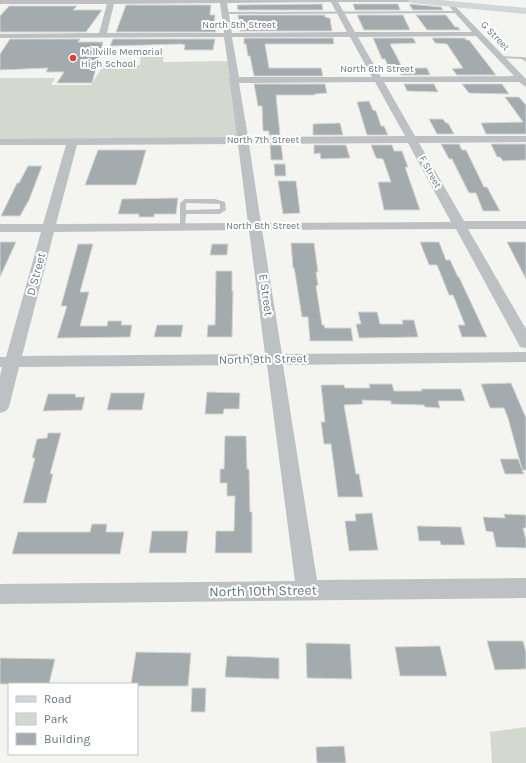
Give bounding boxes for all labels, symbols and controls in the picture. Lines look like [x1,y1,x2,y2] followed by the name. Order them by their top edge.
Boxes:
[202,19,276,31] street label: North 5th Street
[478,19,512,53] street label: G Street
[81,46,163,70] place label: Millville Memorial High School
[68,53,78,63] marker: Millville Memorial High School
[340,63,414,75] street label: North 6th Street
[227,134,299,146] street label: North 7th Street
[416,154,444,190] street label: F Street
[226,220,300,232] street label: North 8th Street
[24,251,49,297] street label: D Street
[256,273,276,318] street label: E Street
[219,351,308,367] street label: North 9th Street
[209,582,317,600] street label: North 10th Street
[8,683,138,755] legend
[44,692,72,706] text: Road
[44,712,69,726] text: Park
[44,732,91,746] text: Building

